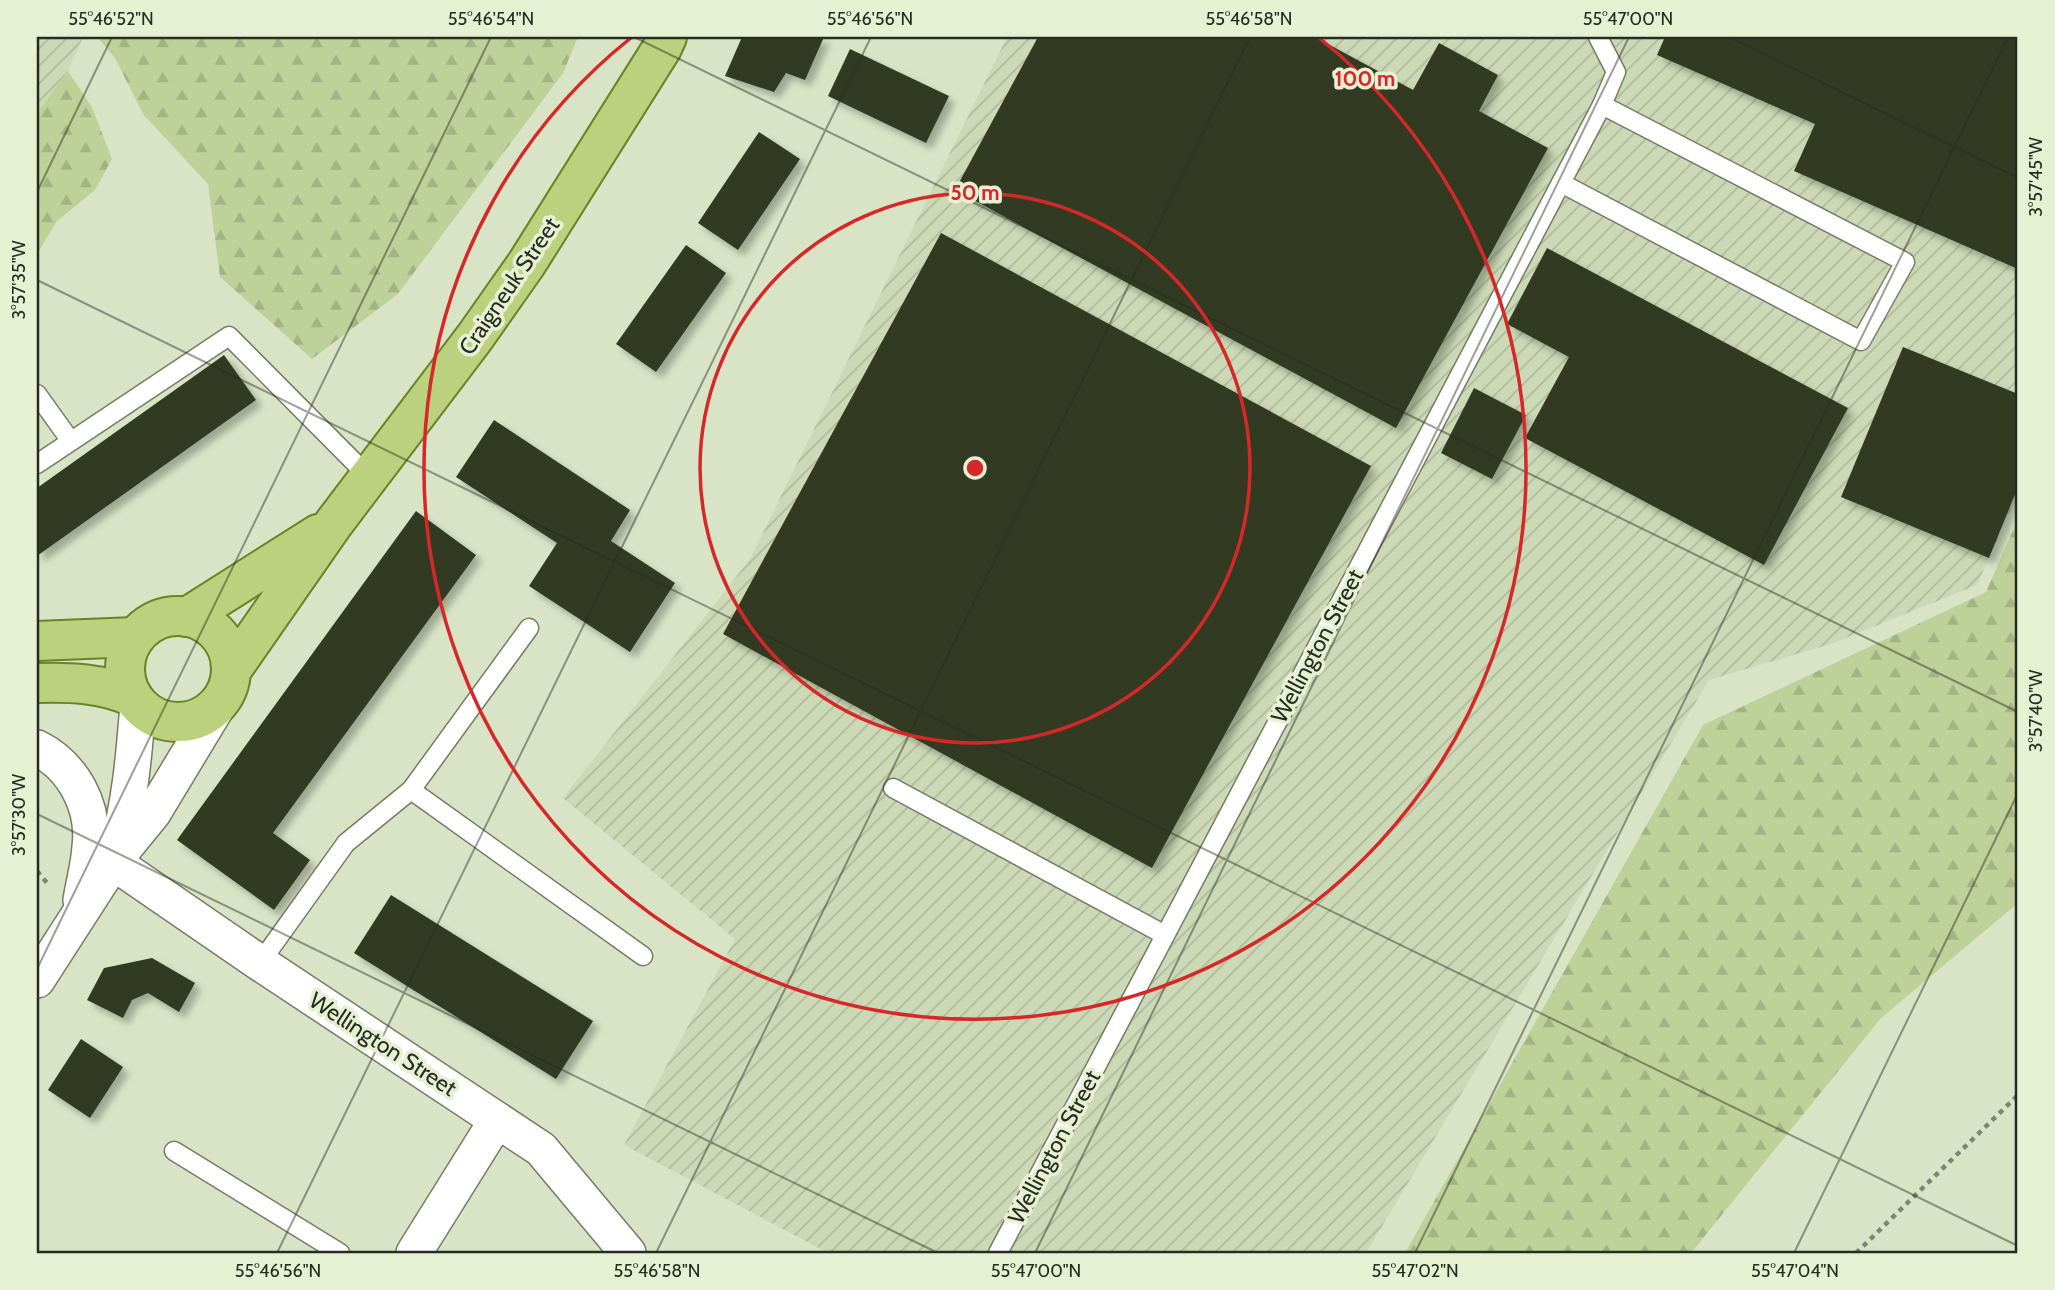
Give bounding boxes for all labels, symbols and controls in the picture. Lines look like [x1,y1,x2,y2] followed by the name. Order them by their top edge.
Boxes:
[68,8,154,30] text: 55°46'52"N
[448,8,534,30] text: 55°46'54"N
[827,8,913,30] text: 55°46'56"N
[1205,8,1293,30] text: 55°46'58"N
[1583,8,1673,30] text: 55°47'00"N
[1335,66,1395,91] text: 100 m
[2025,137,2047,217] text: 3°57'45"W
[950,180,1000,205] text: 50 m
[453,212,565,360] street label: Craigneuk Street
[8,240,30,320] text: 3°57'35"W
[963,456,987,480] centre of rings
[1265,564,1369,728] street label: Wellington Street
[2025,670,2047,752] text: 3°57'40"W
[8,774,30,856] text: 3°57'30"W
[304,986,462,1102] street label: Wellington Street
[1002,1065,1106,1229] street label: Wellington Street
[235,1260,321,1282] text: 55°46'56"N
[613,1260,701,1282] text: 55°46'58"N
[991,1260,1081,1282] text: 55°47'00"N
[1371,1260,1459,1282] text: 55°47'02"N
[1751,1260,1839,1282] text: 55°47'04"N

